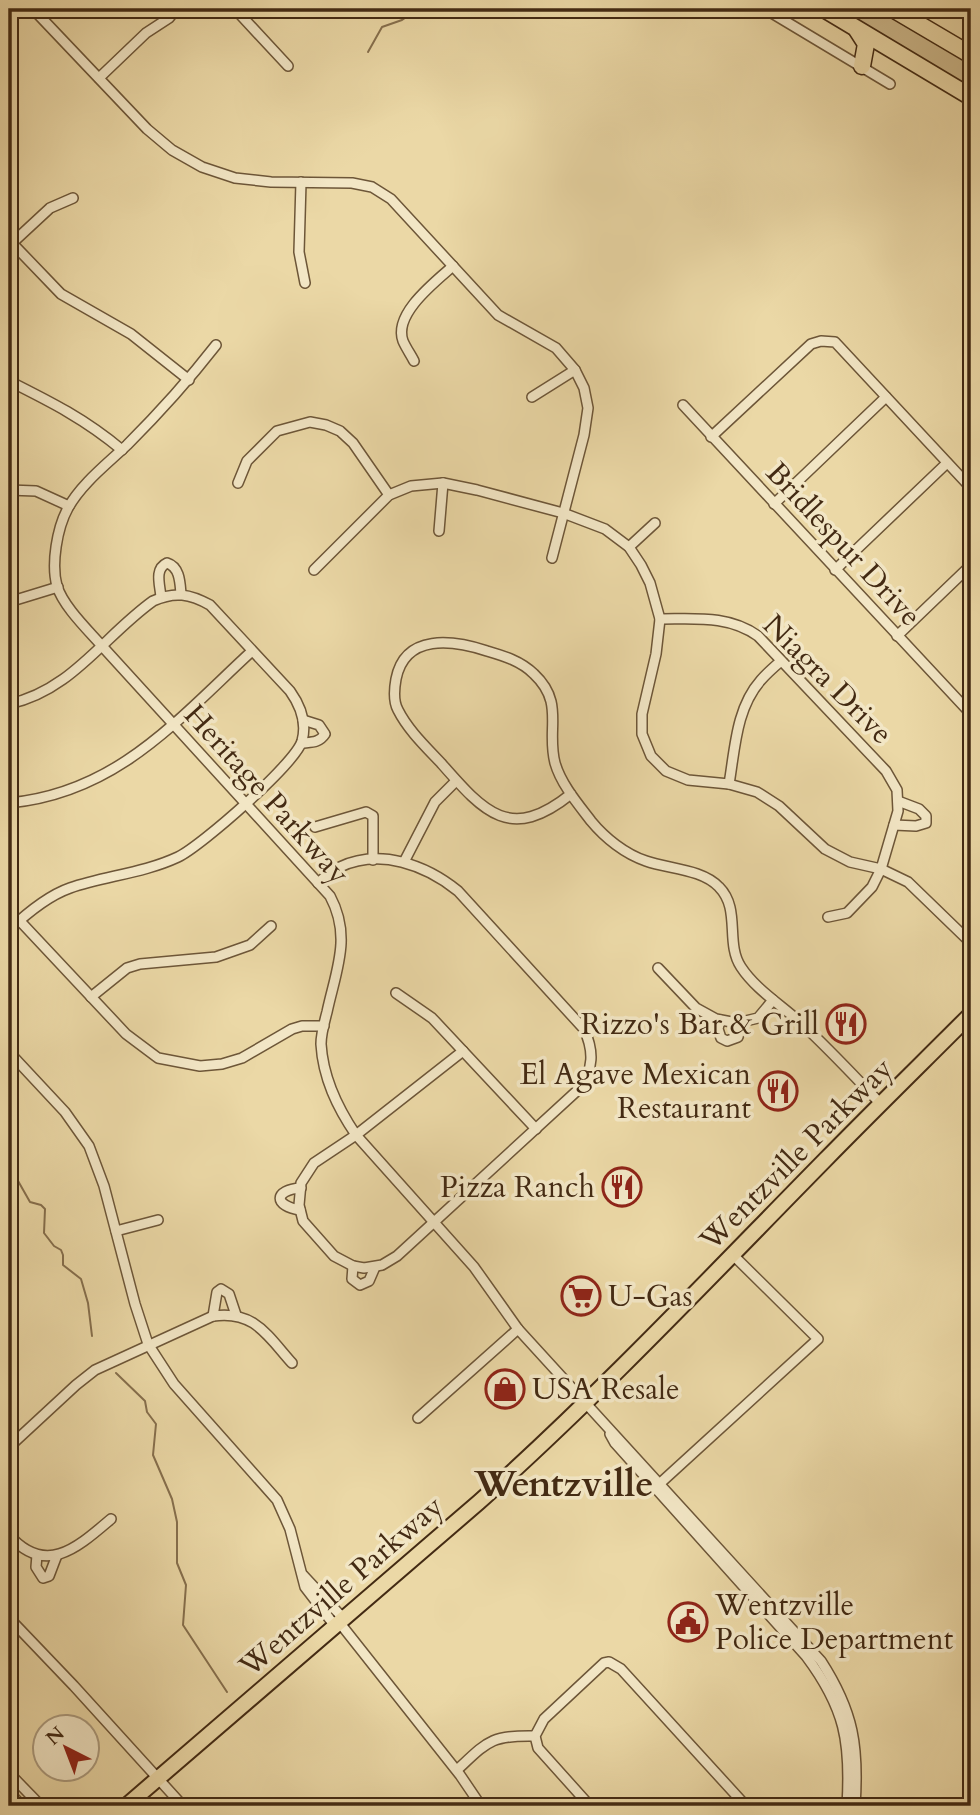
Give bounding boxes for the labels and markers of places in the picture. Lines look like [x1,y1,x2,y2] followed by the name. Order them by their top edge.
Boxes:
[825,1003,867,1045] restaurant icon: Rizzo's Bar & Grill
[581,1004,819,1045] place label: Rizzo's Bar & Grill
[520,1054,752,1129] place label: El Agave Mexican Restaurant
[757,1070,799,1112] restaurant icon: El Agave Mexican Restaurant
[601,1166,643,1208] restaurant icon: Pizza Ranch
[440,1167,596,1208] place label: Pizza Ranch
[560,1275,602,1317] supermarket icon: U-Gas
[608,1276,693,1317] place label: U-Gas
[484,1368,526,1410] shop icon: USA Resale
[532,1369,680,1410] place label: USA Resale
[714,1585,954,1660] place label: Wentzville Police Department
[667,1601,709,1643] public building icon: Wentzville Police Department

